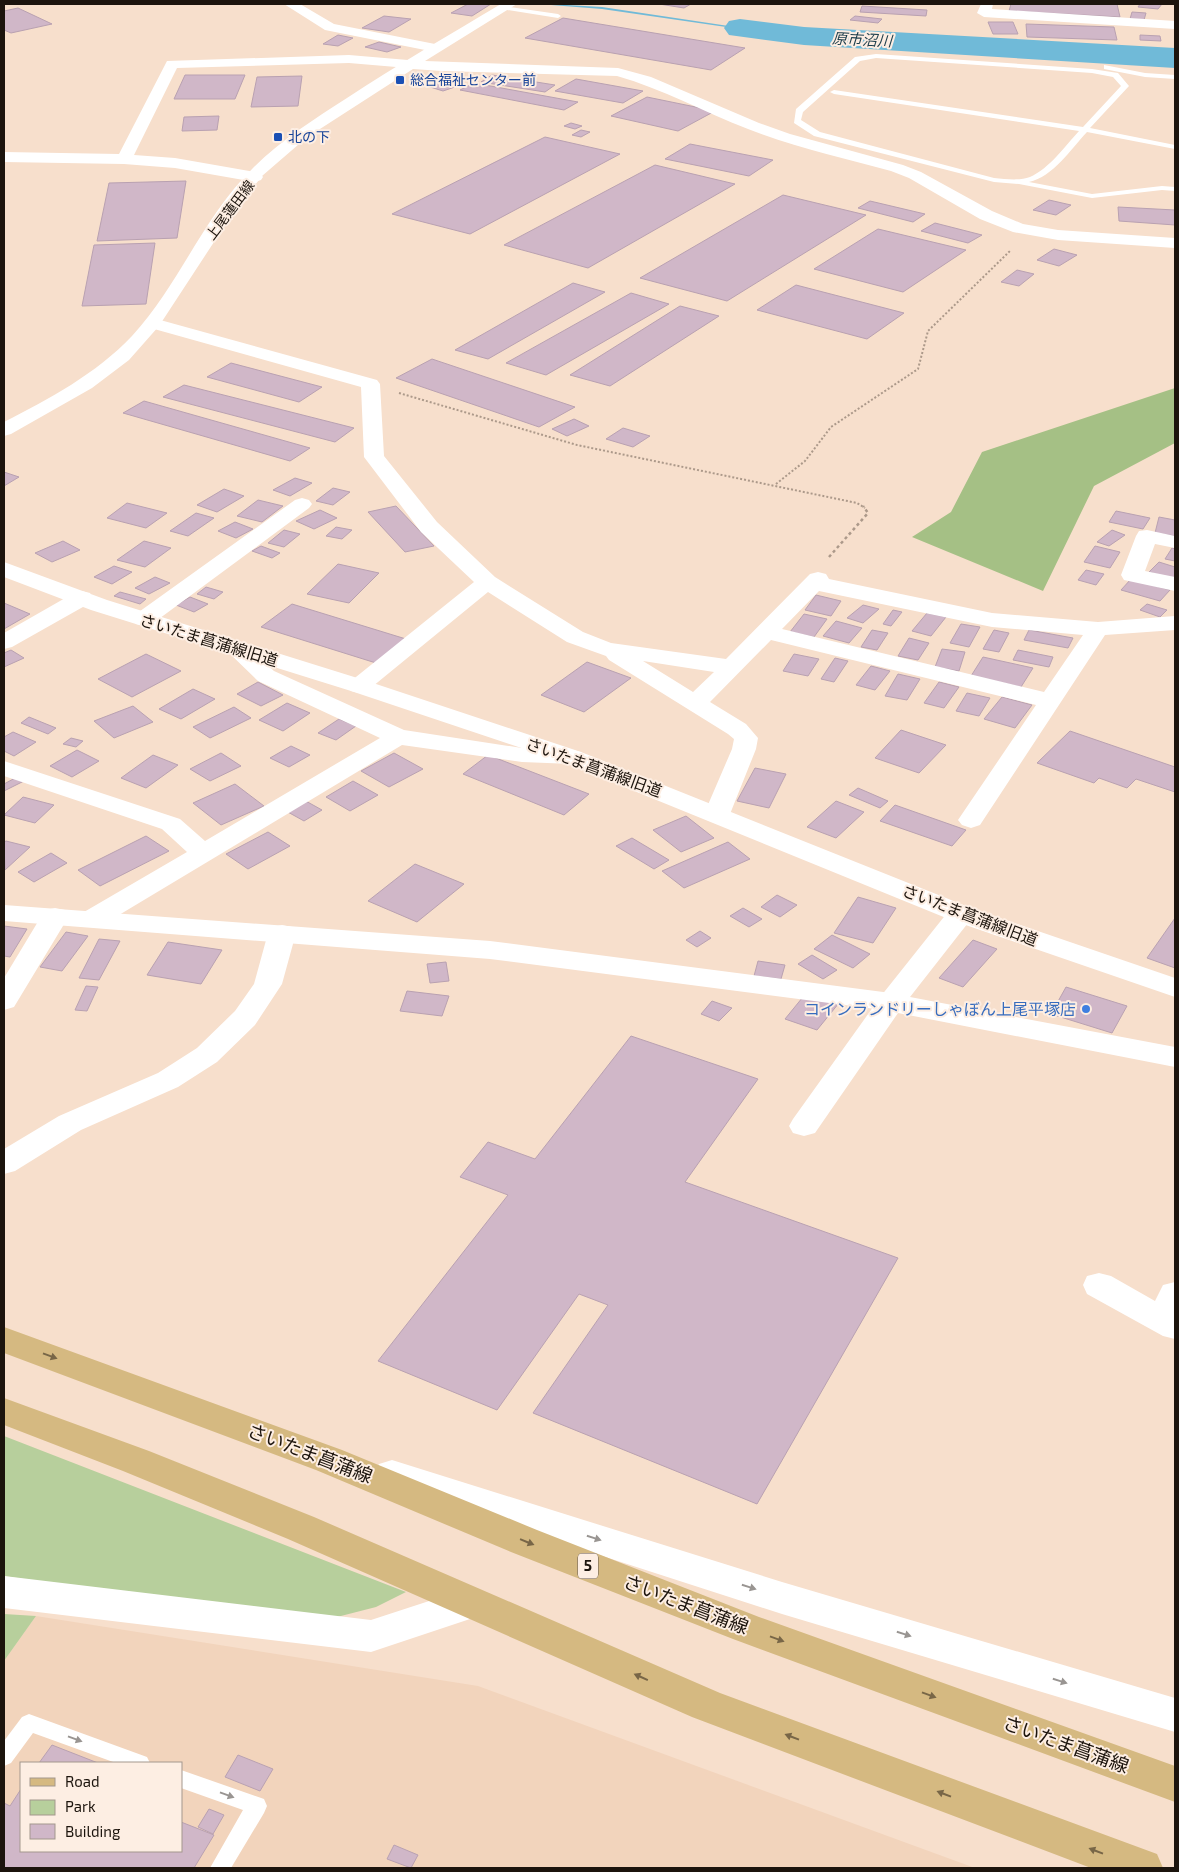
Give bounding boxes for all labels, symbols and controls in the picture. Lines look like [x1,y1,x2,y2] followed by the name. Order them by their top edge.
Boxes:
[832,28,894,50] water label: 原市沼川
[410,71,536,88] place label: 総合福祉センター前
[394,74,406,86] marker: 総合福祉センター前
[288,128,330,145] place label: 北の下
[272,131,284,143] marker: 北の下
[202,177,257,243] street label: 上尾蓮田線
[138,609,281,670] street label: さいたま菖蒲線旧道
[523,733,665,800] street label: さいたま菖蒲線旧道
[900,880,1041,949] street label: さいたま菖蒲線旧道
[804,999,1076,1018] place label: コインランドリーしゃぼん上尾平塚店
[1080,1003,1092,1015] marker: コインランドリーしゃぼん上尾平塚店
[42,1353,57,1361] one-way arrow
[244,1418,376,1487] street label: さいたま菖蒲線
[587,1534,602,1542] one-way arrow
[520,1538,535,1546] one-way arrow
[578,1554,598,1578] road number: 5
[620,1569,752,1638] street label: さいたま菖蒲線
[742,1583,757,1591] one-way arrow
[897,1631,912,1639] one-way arrow
[769,1636,784,1643] one-way arrow
[634,1672,648,1680] one-way arrow
[1053,1677,1068,1685] one-way arrow
[922,1691,937,1699] one-way arrow
[1000,1710,1132,1777] street label: さいたま菖蒲線
[784,1733,799,1741] one-way arrow
[67,1736,82,1743] one-way arrow
[20,1762,182,1852] legend
[65,1772,100,1790] text: Road
[936,1790,951,1798] one-way arrow
[220,1791,235,1799] one-way arrow
[65,1797,96,1815] text: Park
[65,1822,121,1840] text: Building
[1088,1847,1103,1855] one-way arrow

